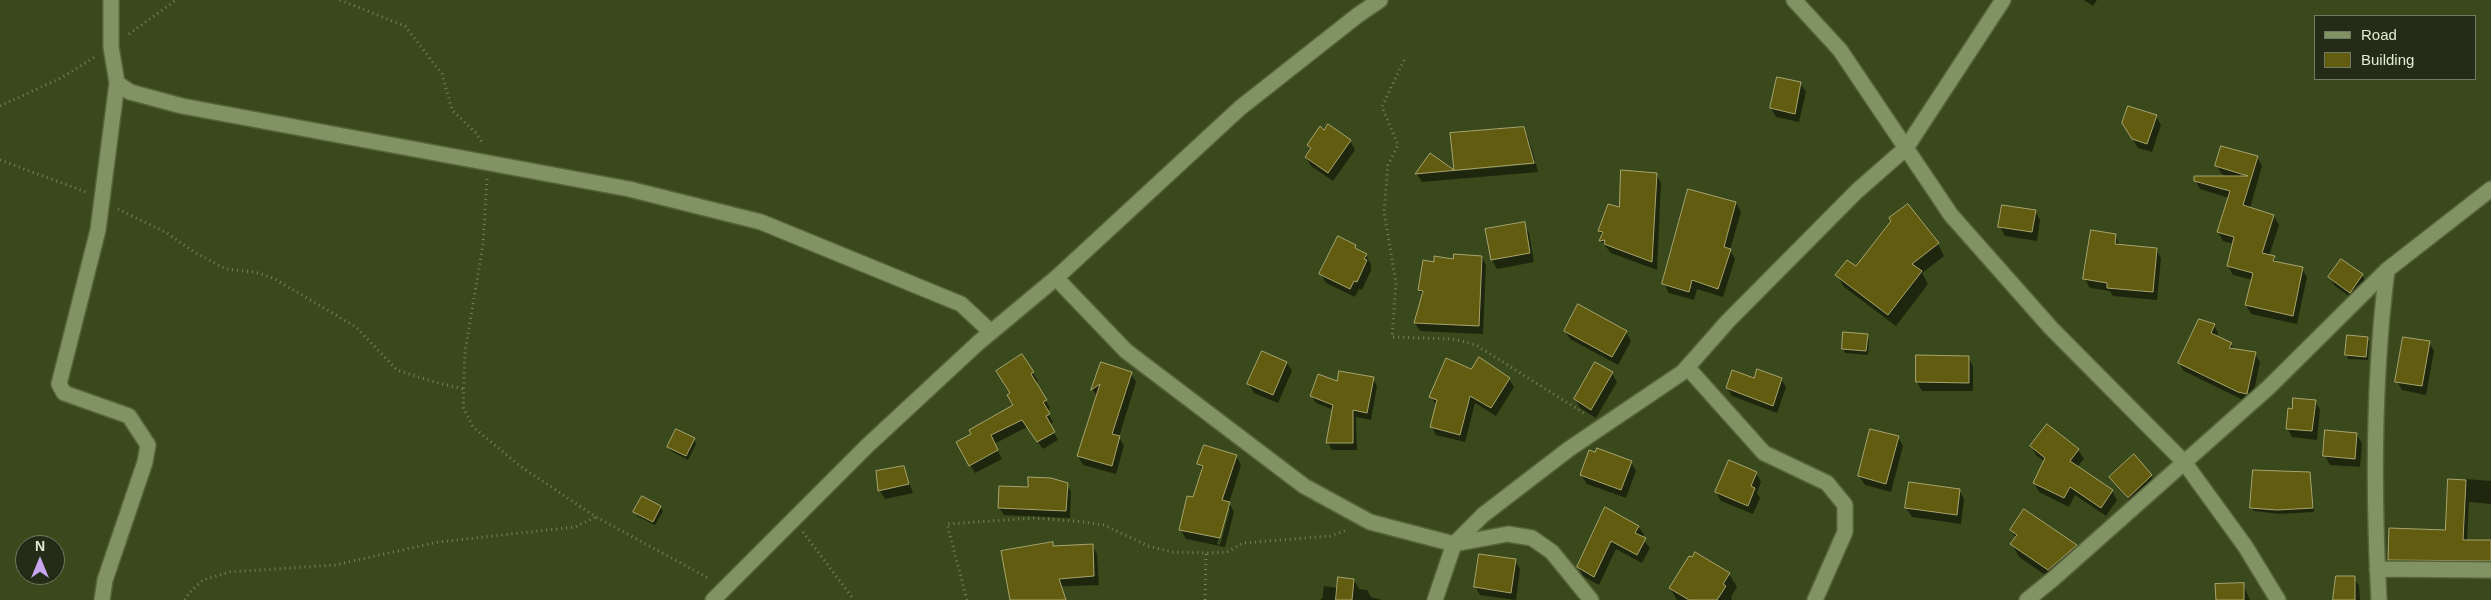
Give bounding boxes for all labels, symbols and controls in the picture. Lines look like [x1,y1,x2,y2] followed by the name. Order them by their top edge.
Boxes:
[2314,15,2476,80] legend
[2361,26,2397,43] text: Road
[2361,51,2414,68] text: Building
[15,535,65,585] north arrow
[35,538,45,554] text: N

